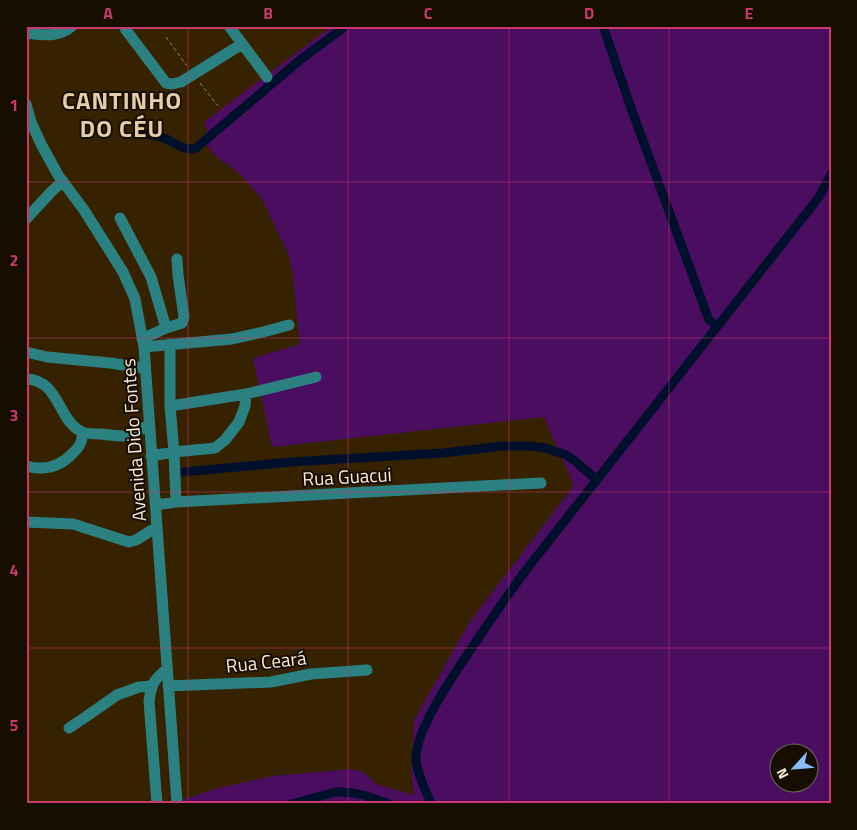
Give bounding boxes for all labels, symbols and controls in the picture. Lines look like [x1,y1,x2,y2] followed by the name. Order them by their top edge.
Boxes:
[103,1,113,25] text: A
[263,1,273,25] text: B
[424,1,433,25] text: C
[584,1,594,25] text: D
[745,1,754,25] text: E
[62,82,182,146] district label: CANTINHO DO CÉU
[10,93,18,117] text: 1
[10,248,18,272] text: 2
[113,357,153,522] street label: Avenida Dido Fontes
[10,403,18,427] text: 3
[302,459,392,493] street label: Rua Guacui
[10,558,19,582] text: 4
[224,642,308,680] street label: Rua Ceará
[10,713,19,737] text: 5
[770,742,820,792] north arrow
[770,765,793,783] text: N

